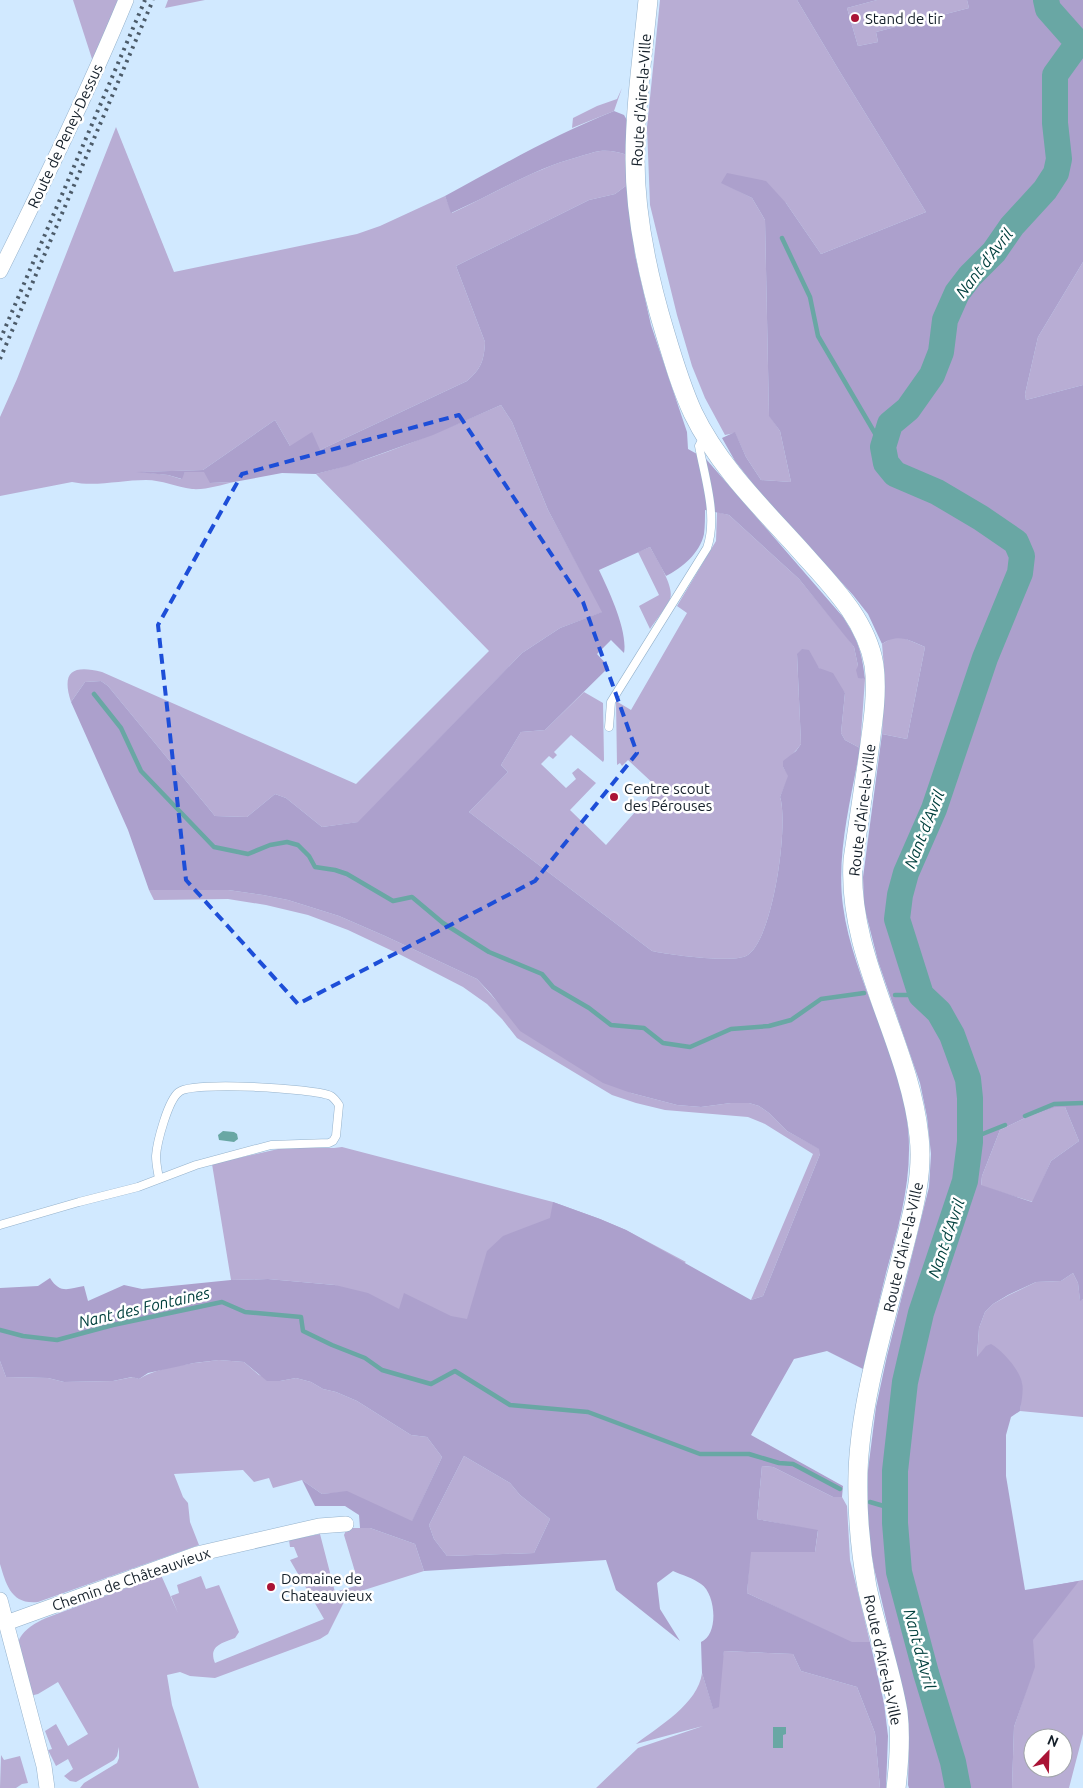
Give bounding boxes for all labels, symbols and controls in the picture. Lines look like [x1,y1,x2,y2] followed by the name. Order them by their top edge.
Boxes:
[865,10,943,27] place label: Stand de tir
[849,12,861,24] marker: Stand de tir
[628,33,654,167] street label: Route d'Aire-la-Ville
[24,61,106,211] street label: Route de Peney-Dessus
[952,225,1017,301] water label: Nant d'Avril
[845,743,879,877] street label: Route d'Aire-la-Ville
[624,780,712,814] place label: Centre scout des Pérouses
[900,787,948,871] water label: Nant d'Avril
[608,791,620,803] marker: Centre scout des Pérouses
[880,1180,926,1314] street label: Route d'Aire-la-Ville
[924,1196,968,1280] water label: Nant d'Avril
[77,1283,212,1331] water label: Nant des Fontaines
[50,1544,213,1614] street label: Chemin de Châteauvieux
[281,1570,373,1604] place label: Domaine de Chateauvieux
[265,1581,277,1593] marker: Domaine de Chateauvieux
[861,1593,905,1727] street label: Route d'Aire-la-Ville
[901,1607,939,1692] water label: Nant d'Avril
[1023,1728,1073,1778] north arrow
[1045,1732,1061,1750] text: N

